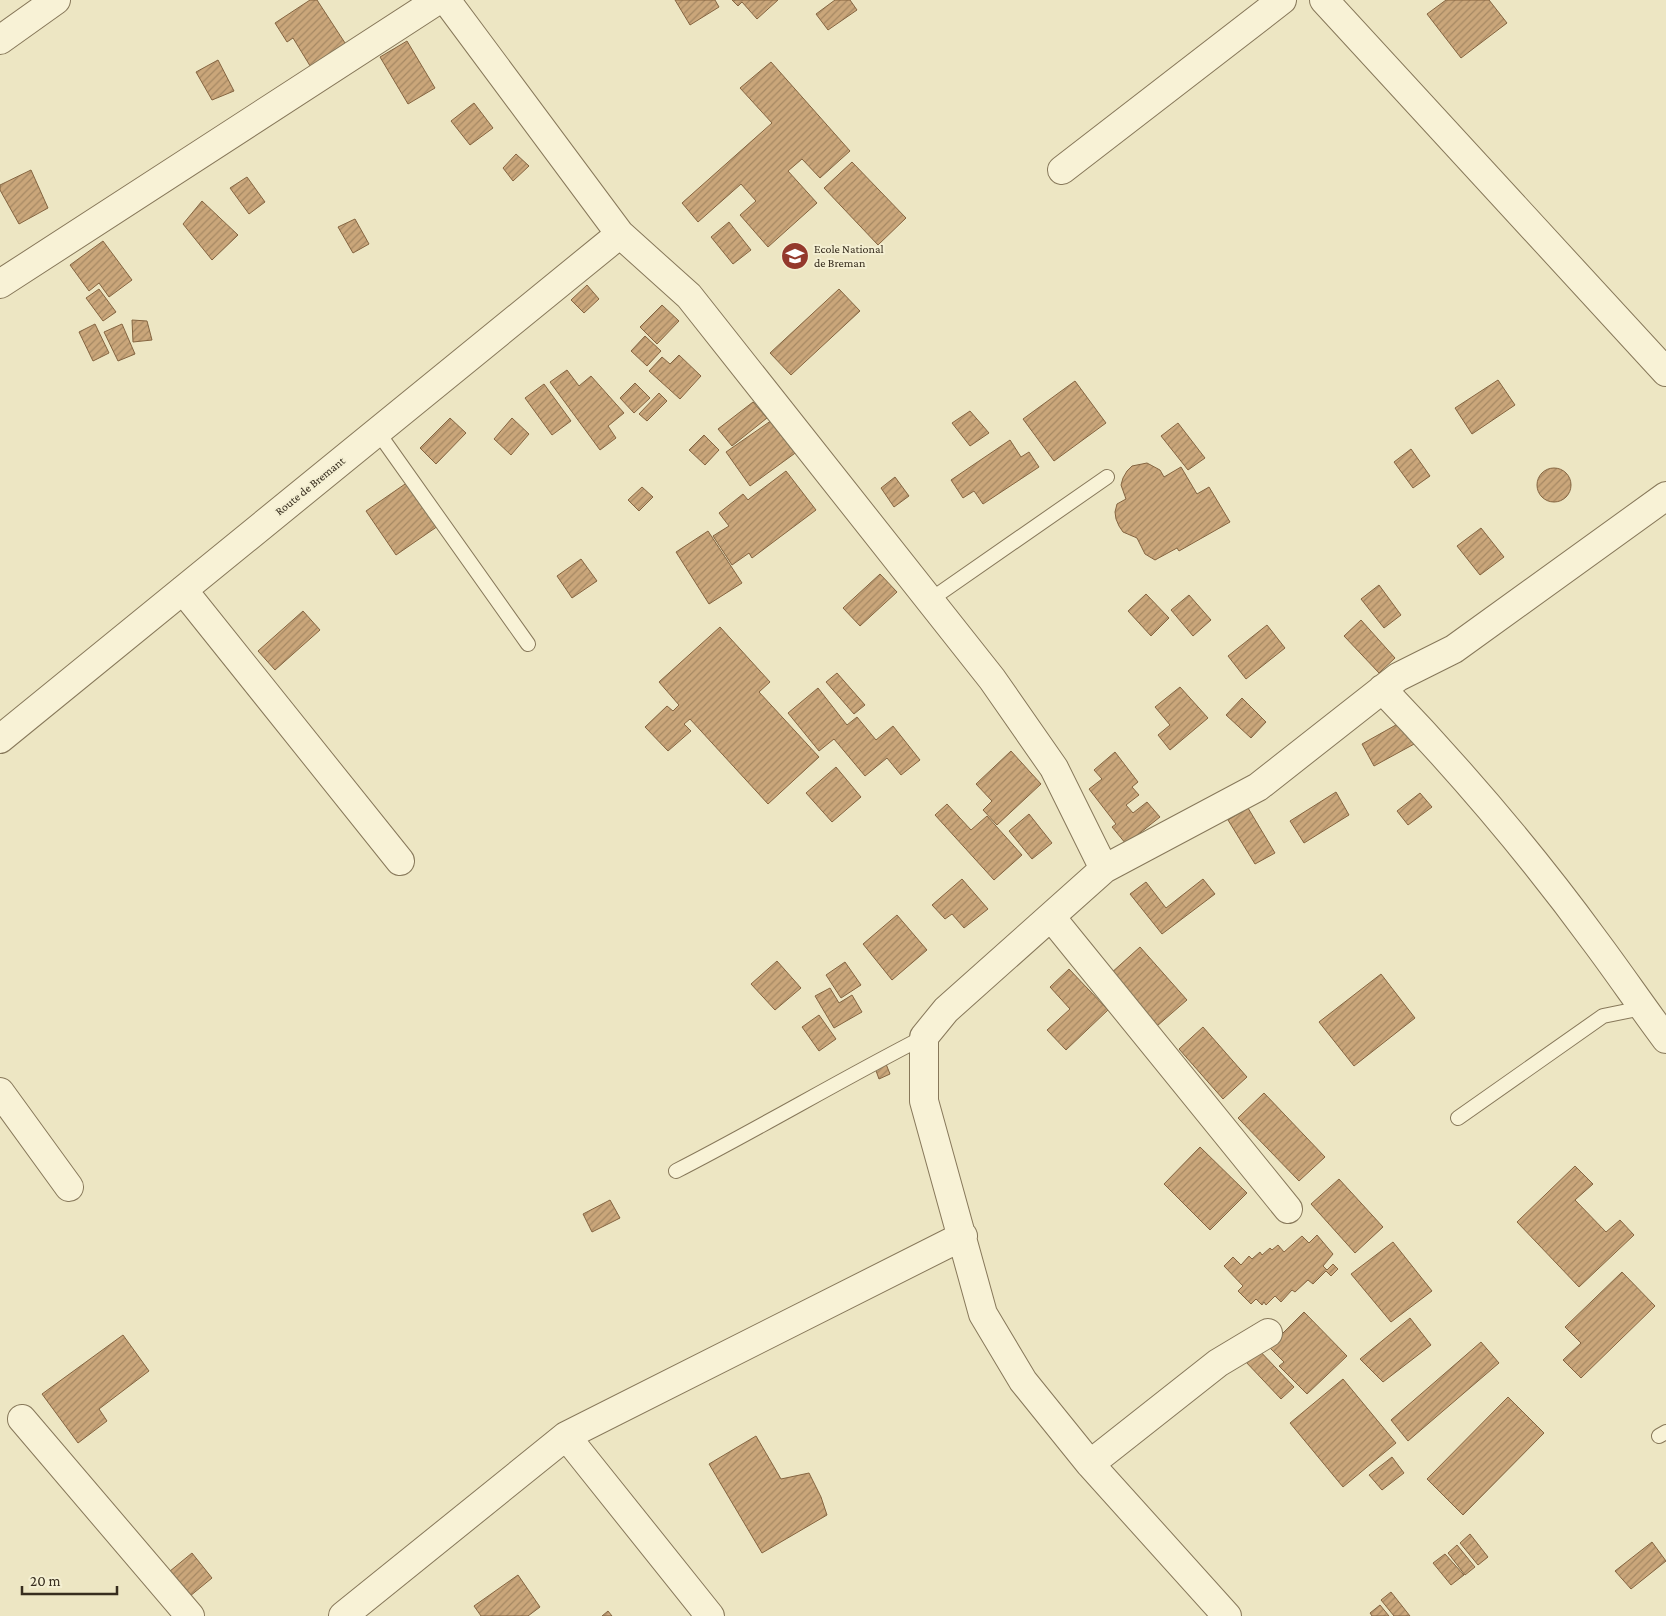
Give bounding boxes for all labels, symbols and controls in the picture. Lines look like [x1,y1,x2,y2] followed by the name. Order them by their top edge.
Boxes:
[780,241,810,271] school or university icon: Ecole National de Breman
[814,242,884,270] place label: Ecole National de Breman
[272,453,348,518] street label: Route de Bremant
[22,1564,118,1596] scale bar
[30,1573,61,1589] text: 20 m

